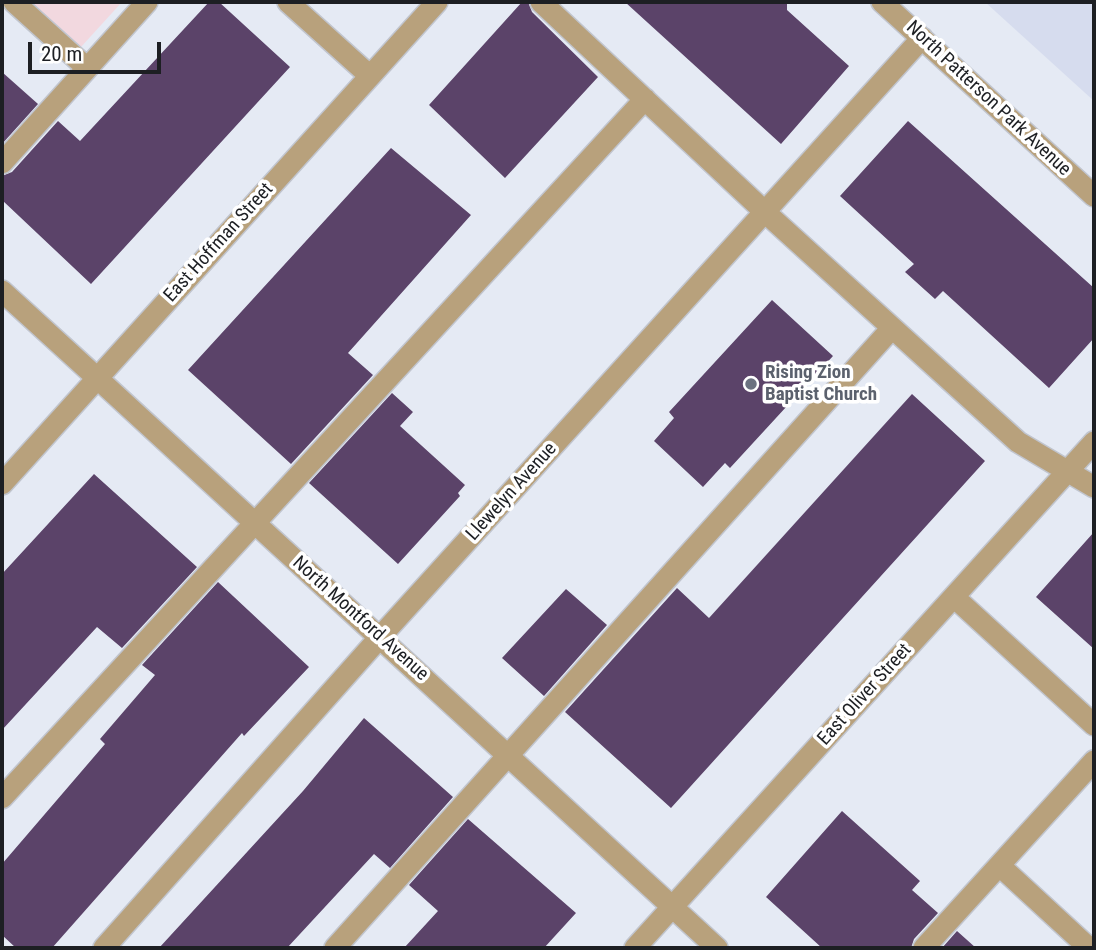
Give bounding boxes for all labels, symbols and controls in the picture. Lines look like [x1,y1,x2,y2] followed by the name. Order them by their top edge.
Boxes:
[901,17,1075,181] street label: North Patterson Park Avenue
[32,28,164,72] scale bar
[41,42,82,66] text: 20 m
[160,179,278,307] street label: East Hoffman Street
[765,362,877,406] place label: Rising Zion Baptist Church
[743,376,759,392] marker: Rising Zion Baptist Church
[462,438,562,546] street label: Llewelyn Avenue
[287,552,433,686] street label: North Montford Avenue
[813,639,917,751] street label: East Oliver Street

